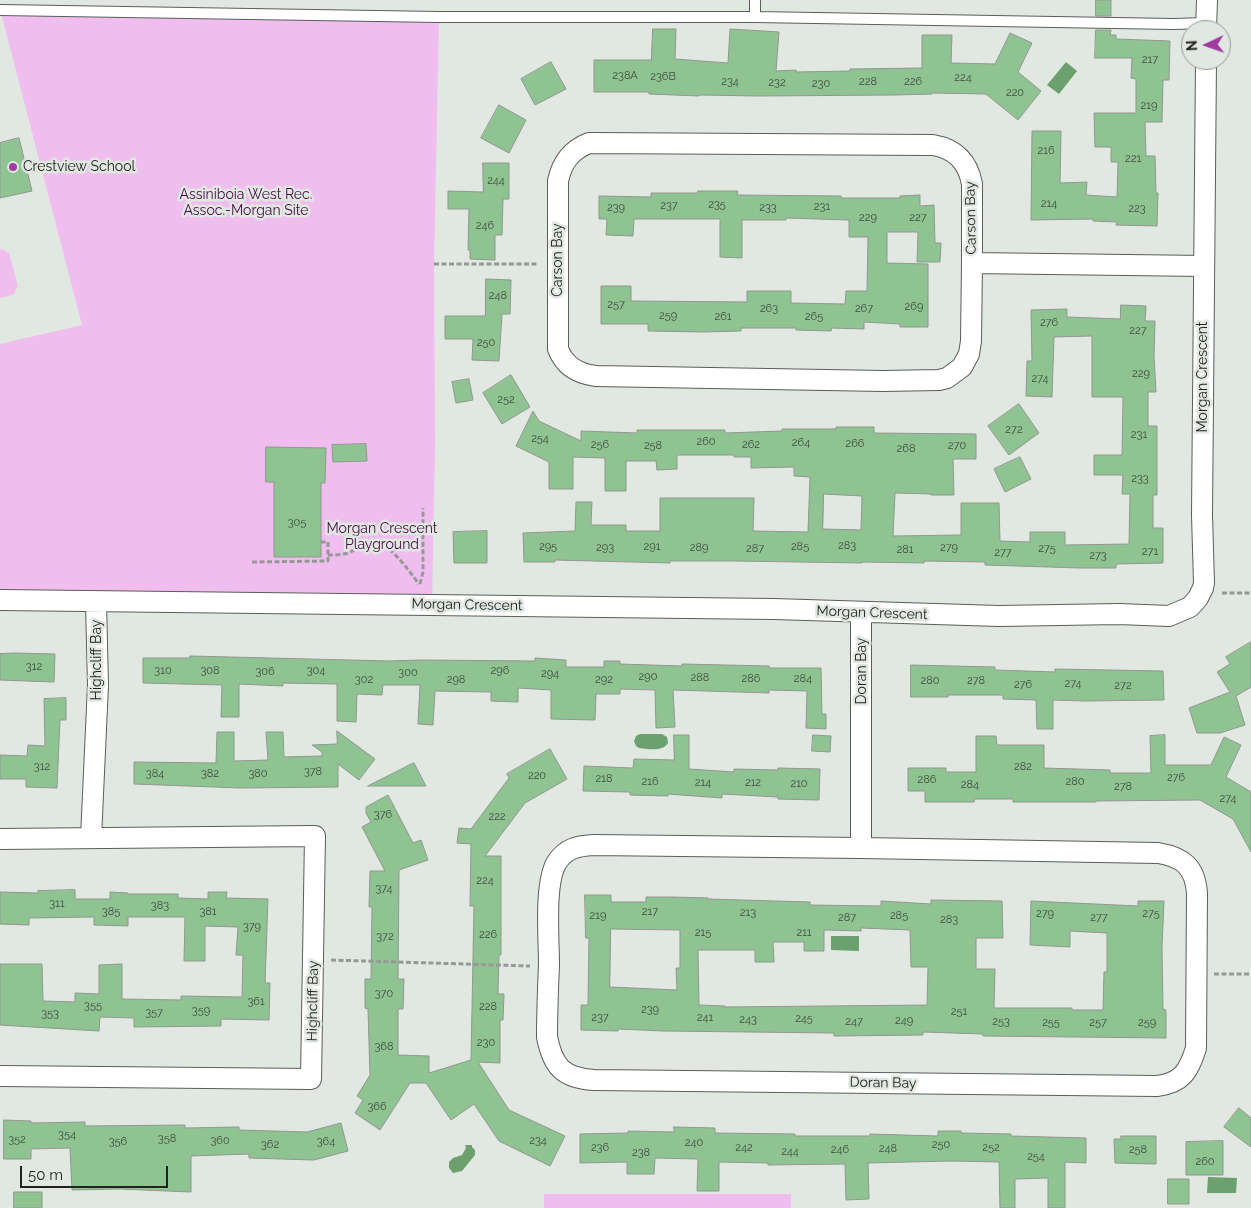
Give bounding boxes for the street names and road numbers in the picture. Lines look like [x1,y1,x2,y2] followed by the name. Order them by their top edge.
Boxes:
[962,181,980,255] street label: Carson Bay
[550,223,566,297] street label: Carson Bay
[1195,321,1211,433] street label: Morgan Crescent
[411,596,523,614] street label: Morgan Crescent
[816,603,928,623] street label: Morgan Crescent
[89,620,105,700] street label: Highcliff Bay
[854,638,870,704] street label: Doran Bay
[304,960,322,1042] street label: Highcliff Bay
[849,1074,917,1092] street label: Doran Bay

